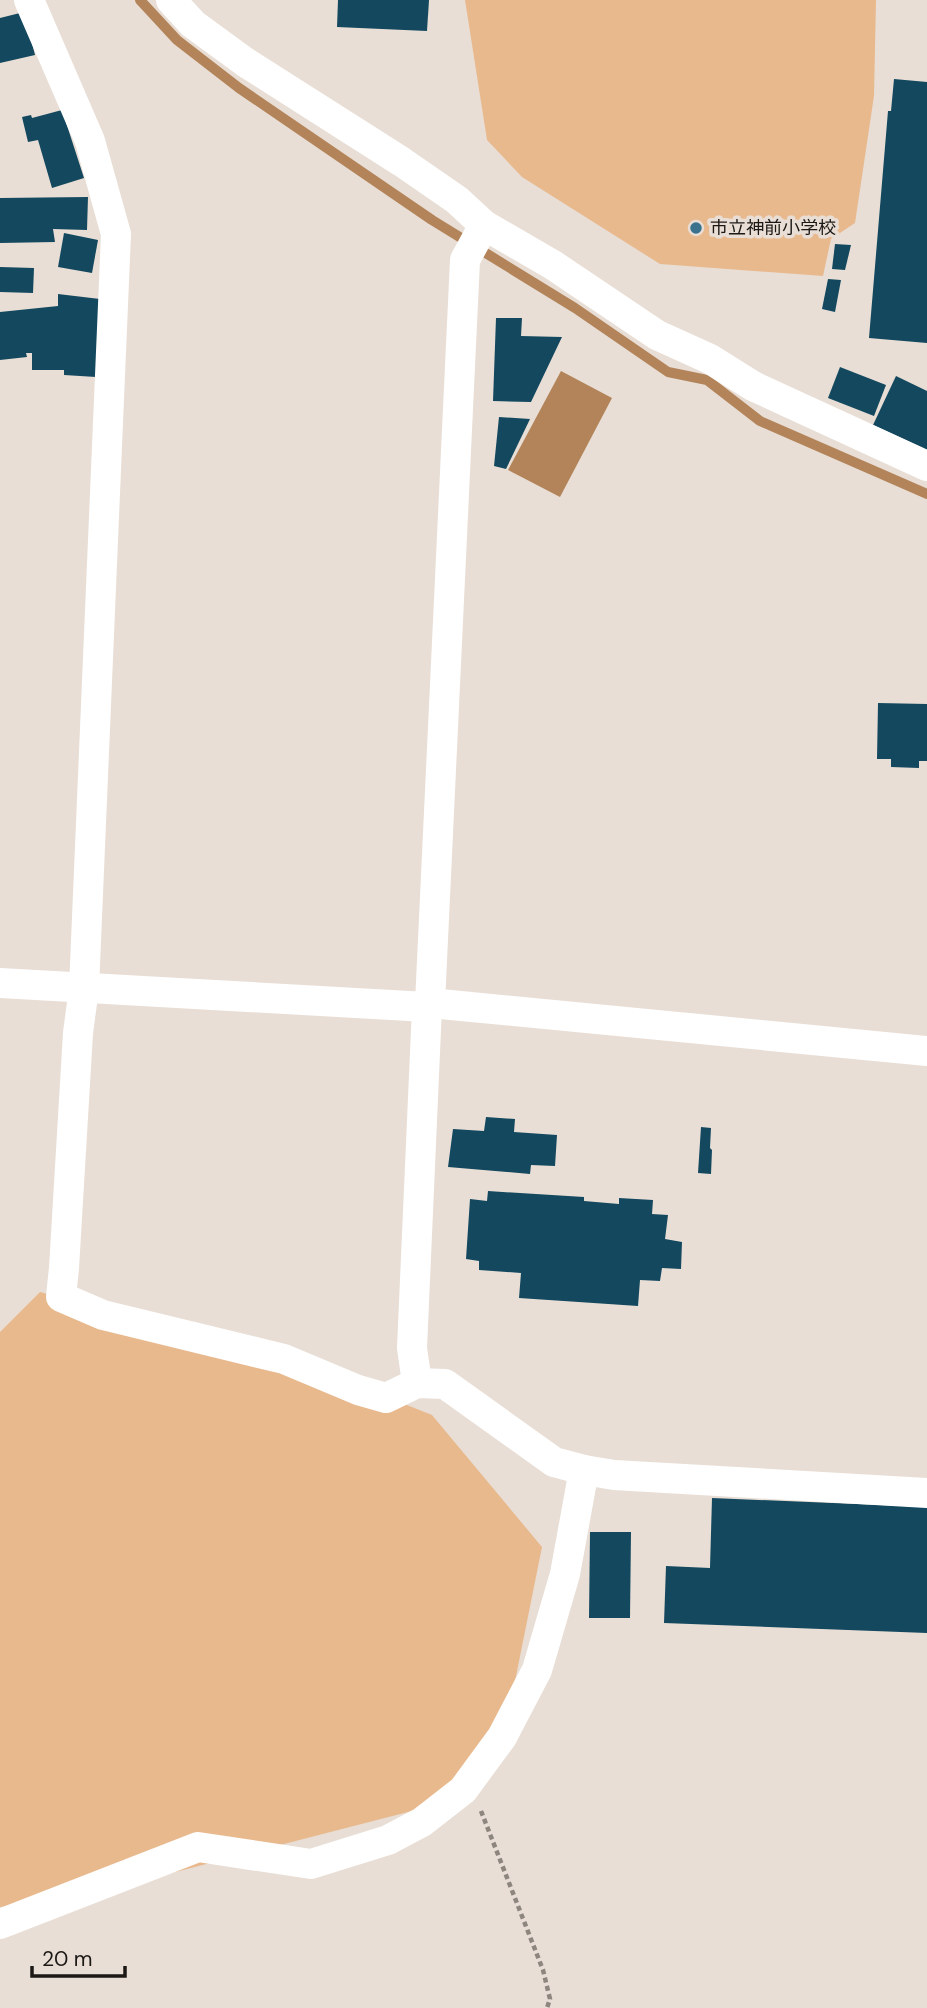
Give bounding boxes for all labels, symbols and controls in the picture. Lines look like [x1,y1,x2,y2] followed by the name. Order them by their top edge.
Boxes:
[710,216,836,240] place label: 市立神前小学校
[688,220,704,236] marker: 市立神前小学校
[32,1934,124,1978] scale bar
[42,1945,93,1973] text: 20 m

